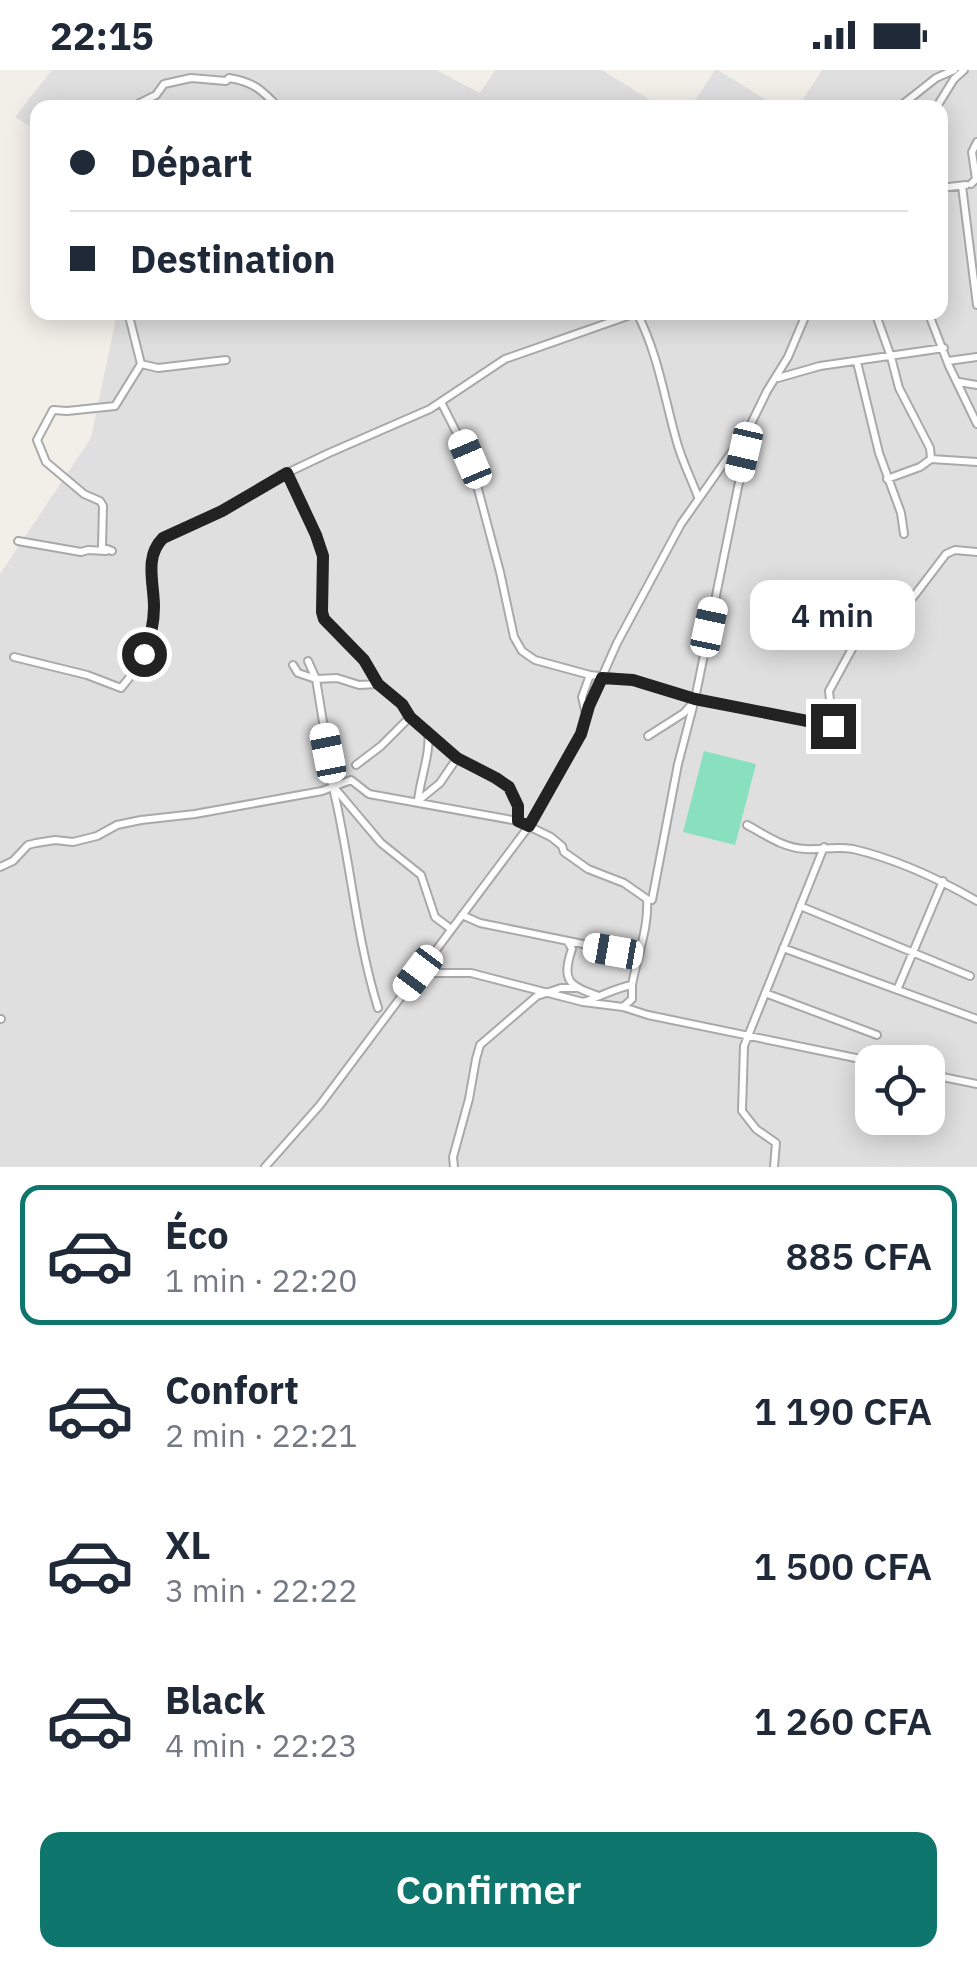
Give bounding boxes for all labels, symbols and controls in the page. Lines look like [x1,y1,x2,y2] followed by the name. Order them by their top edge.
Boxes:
[50,11,154,60] text: 22:15
[130,138,253,187] text: Départ
[130,234,336,283] text: Destination
[723,419,765,485] car
[444,426,496,492] car
[750,581,916,651] callout: 4 min
[791,594,874,636] text: 4 min
[688,595,730,659] car
[122,632,167,677] route start
[811,704,856,749] route end
[308,721,348,785] car
[581,931,645,971] car
[388,940,448,1006] car
[855,1045,945,1135] map controls
[855,1045,945,1135] button: locate
[45,1210,135,1300] icon: car
[165,1210,229,1259] text: Éco
[786,1231,932,1280] text: 885 CFA
[165,1259,358,1301] text: 1 min · 22:20
[45,1365,135,1455] icon: car
[165,1365,299,1414] text: Confort
[754,1386,932,1435] text: 1 190 CFA
[165,1414,358,1456] text: 2 min · 22:21
[45,1520,135,1610] icon: car
[165,1520,211,1569] text: XL
[754,1541,932,1590] text: 1 500 CFA
[165,1569,358,1611] text: 3 min · 22:22
[45,1675,135,1765] icon: car
[165,1675,265,1724] text: Black
[754,1696,932,1745] text: 1 260 CFA
[165,1724,358,1766] text: 4 min · 22:23
[40,1832,937,1947] button: Confirmer

